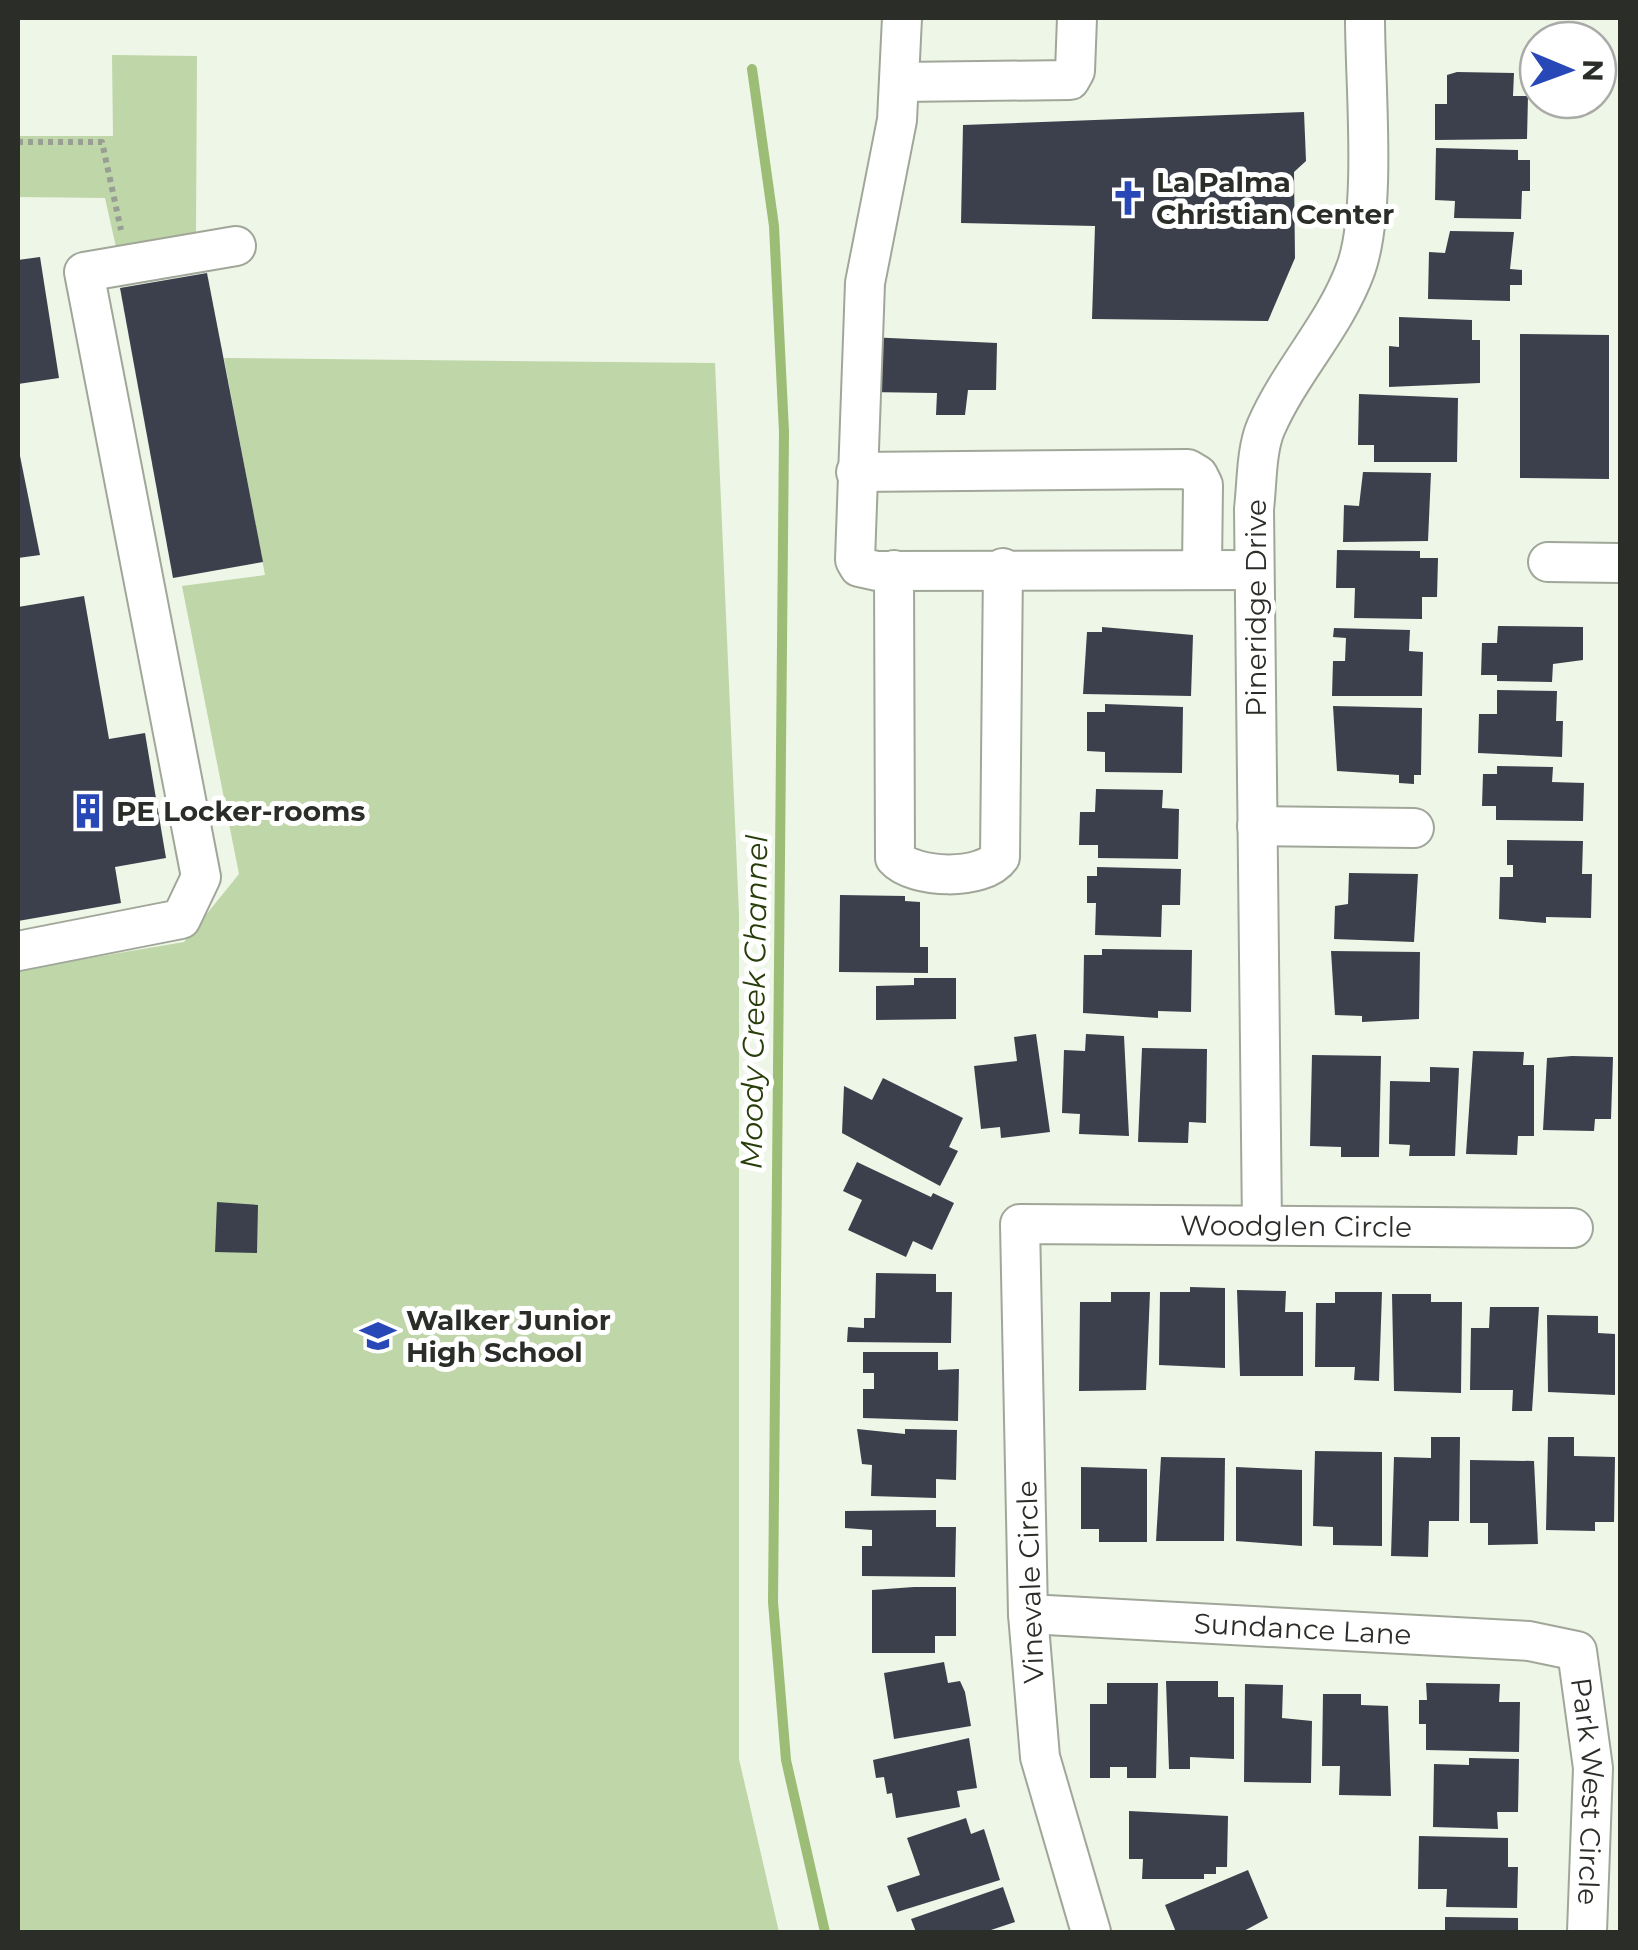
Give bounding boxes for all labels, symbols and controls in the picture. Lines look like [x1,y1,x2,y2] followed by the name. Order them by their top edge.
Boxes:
[1518,20,1618,120] north arrow
[1576,59,1610,82] text: N
[1156,165,1394,231] place label: La Palma Christian Center
[1109,179,1147,217] church icon: La Palma Christian Center
[1239,499,1273,717] street label: Pineridge Drive
[69,792,107,830] building icon: PE Locker-rooms
[116,794,365,828] place label: PE Locker-rooms
[733,834,775,1170] water label: Moody Creek Channel
[1180,1208,1412,1244] street label: Woodglen Circle
[406,1303,611,1369] place label: Walker Junior High School
[359,1317,397,1355] school or university icon: Walker Junior High School
[1009,1480,1051,1684] street label: Vinevale Circle
[1193,1606,1412,1652] street label: Sundance Lane
[1564,1675,1611,1906] street label: Park West Circle

